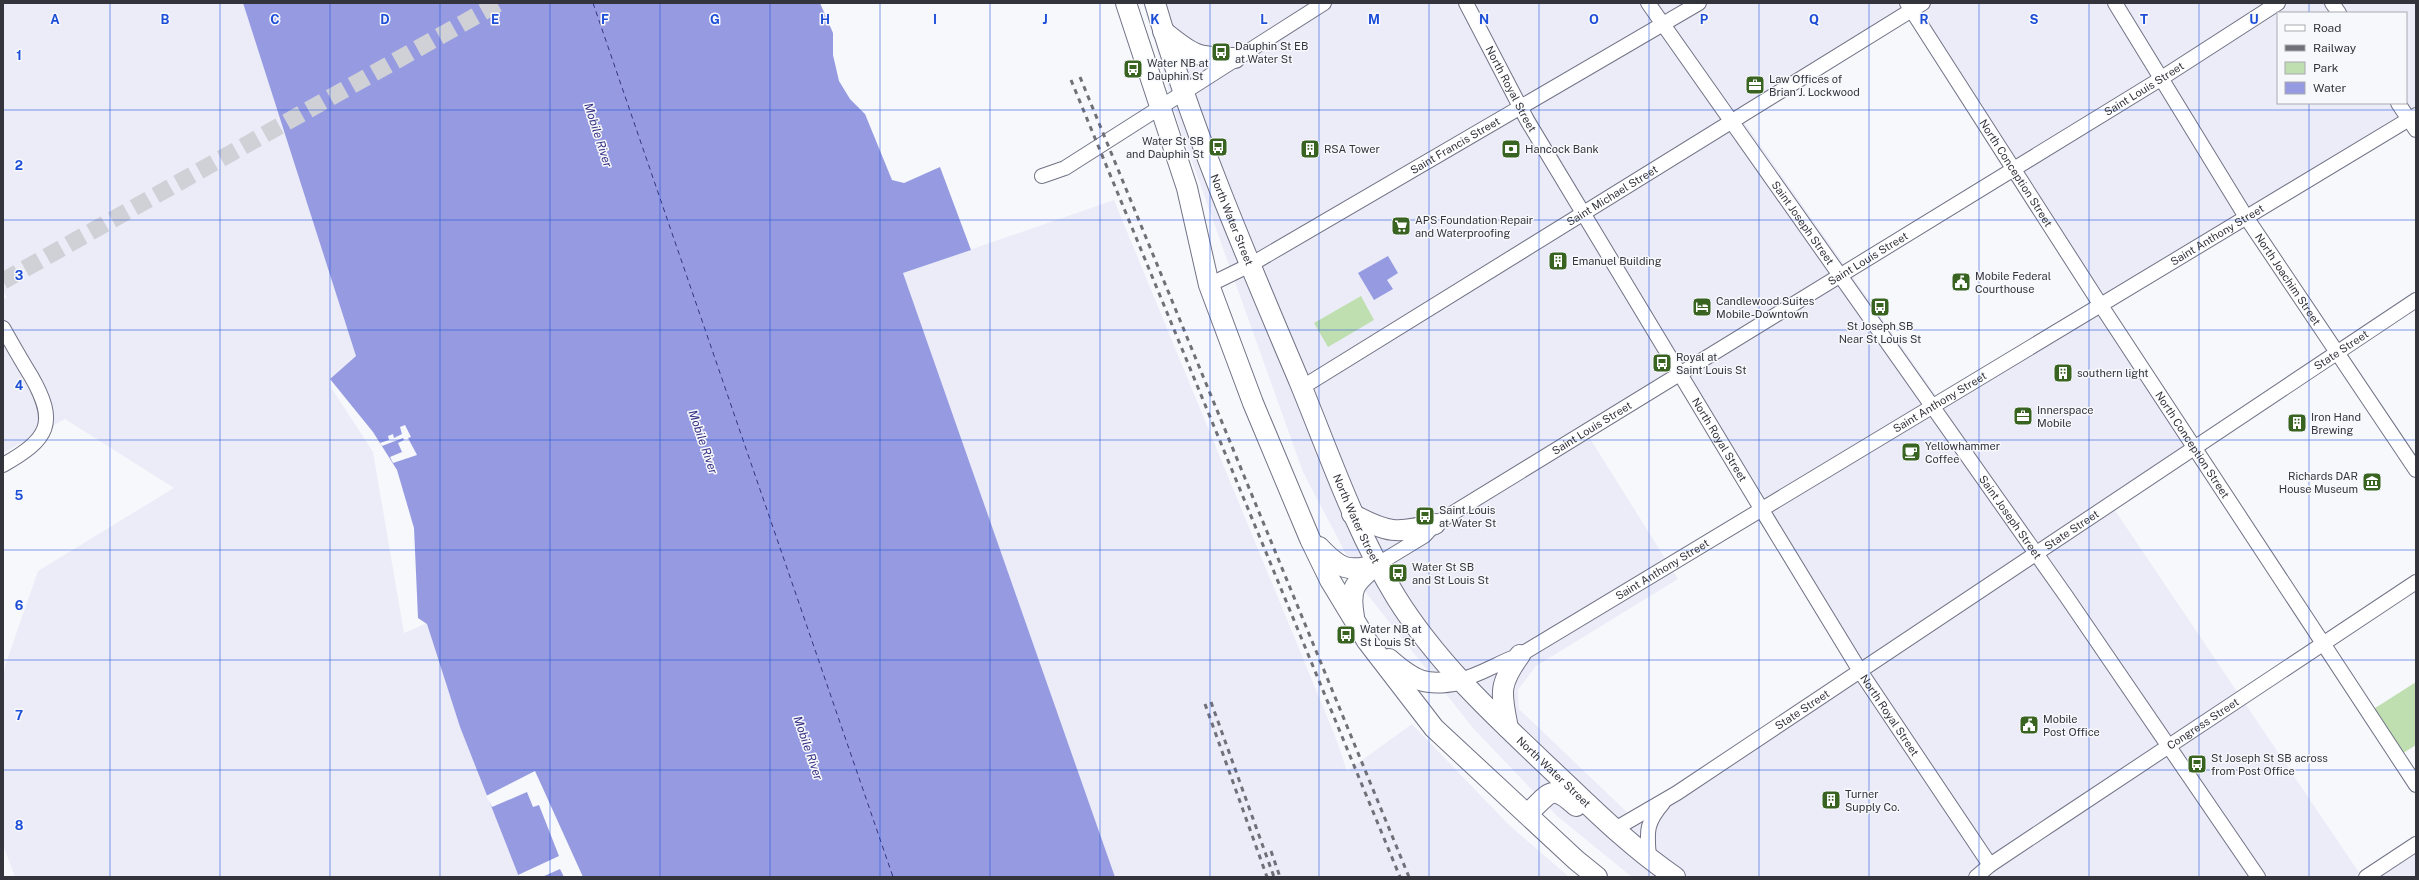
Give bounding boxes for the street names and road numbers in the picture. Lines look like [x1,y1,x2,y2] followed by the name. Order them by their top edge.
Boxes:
[1483,44,1539,134] street label: North Royal Street
[2102,60,2186,118] street label: Saint Louis Street
[1408,115,1502,176] street label: Saint Francis Street
[1977,117,2055,229] street label: North Conception Street
[1565,163,1660,228] street label: Saint Michael Street
[1208,172,1256,267] street label: North Water Street
[1769,179,1837,267] street label: Saint Joseph Street
[2168,202,2266,268] street label: Saint Anthony Street
[1826,229,1910,287] street label: Saint Louis Street
[2253,231,2323,327] street label: North Joachim Street
[2312,328,2370,372] street label: State Street
[1891,369,1989,435] street label: Saint Anthony Street
[2153,389,2232,500] street label: North Conception Street
[1690,396,1749,483] street label: North Royal Street
[1550,399,1634,457] street label: Saint Louis Street
[1331,472,1382,566] street label: North Water Street
[1977,473,2044,561] street label: Saint Joseph Street
[2042,507,2101,552] street label: State Street
[1613,537,1711,602] street label: Saint Anthony Street
[1858,672,1921,758] street label: North Royal Street
[1773,687,1831,732] street label: State Street
[2165,695,2241,752] street label: Congress Street
[1514,734,1593,810] street label: North Water Street

